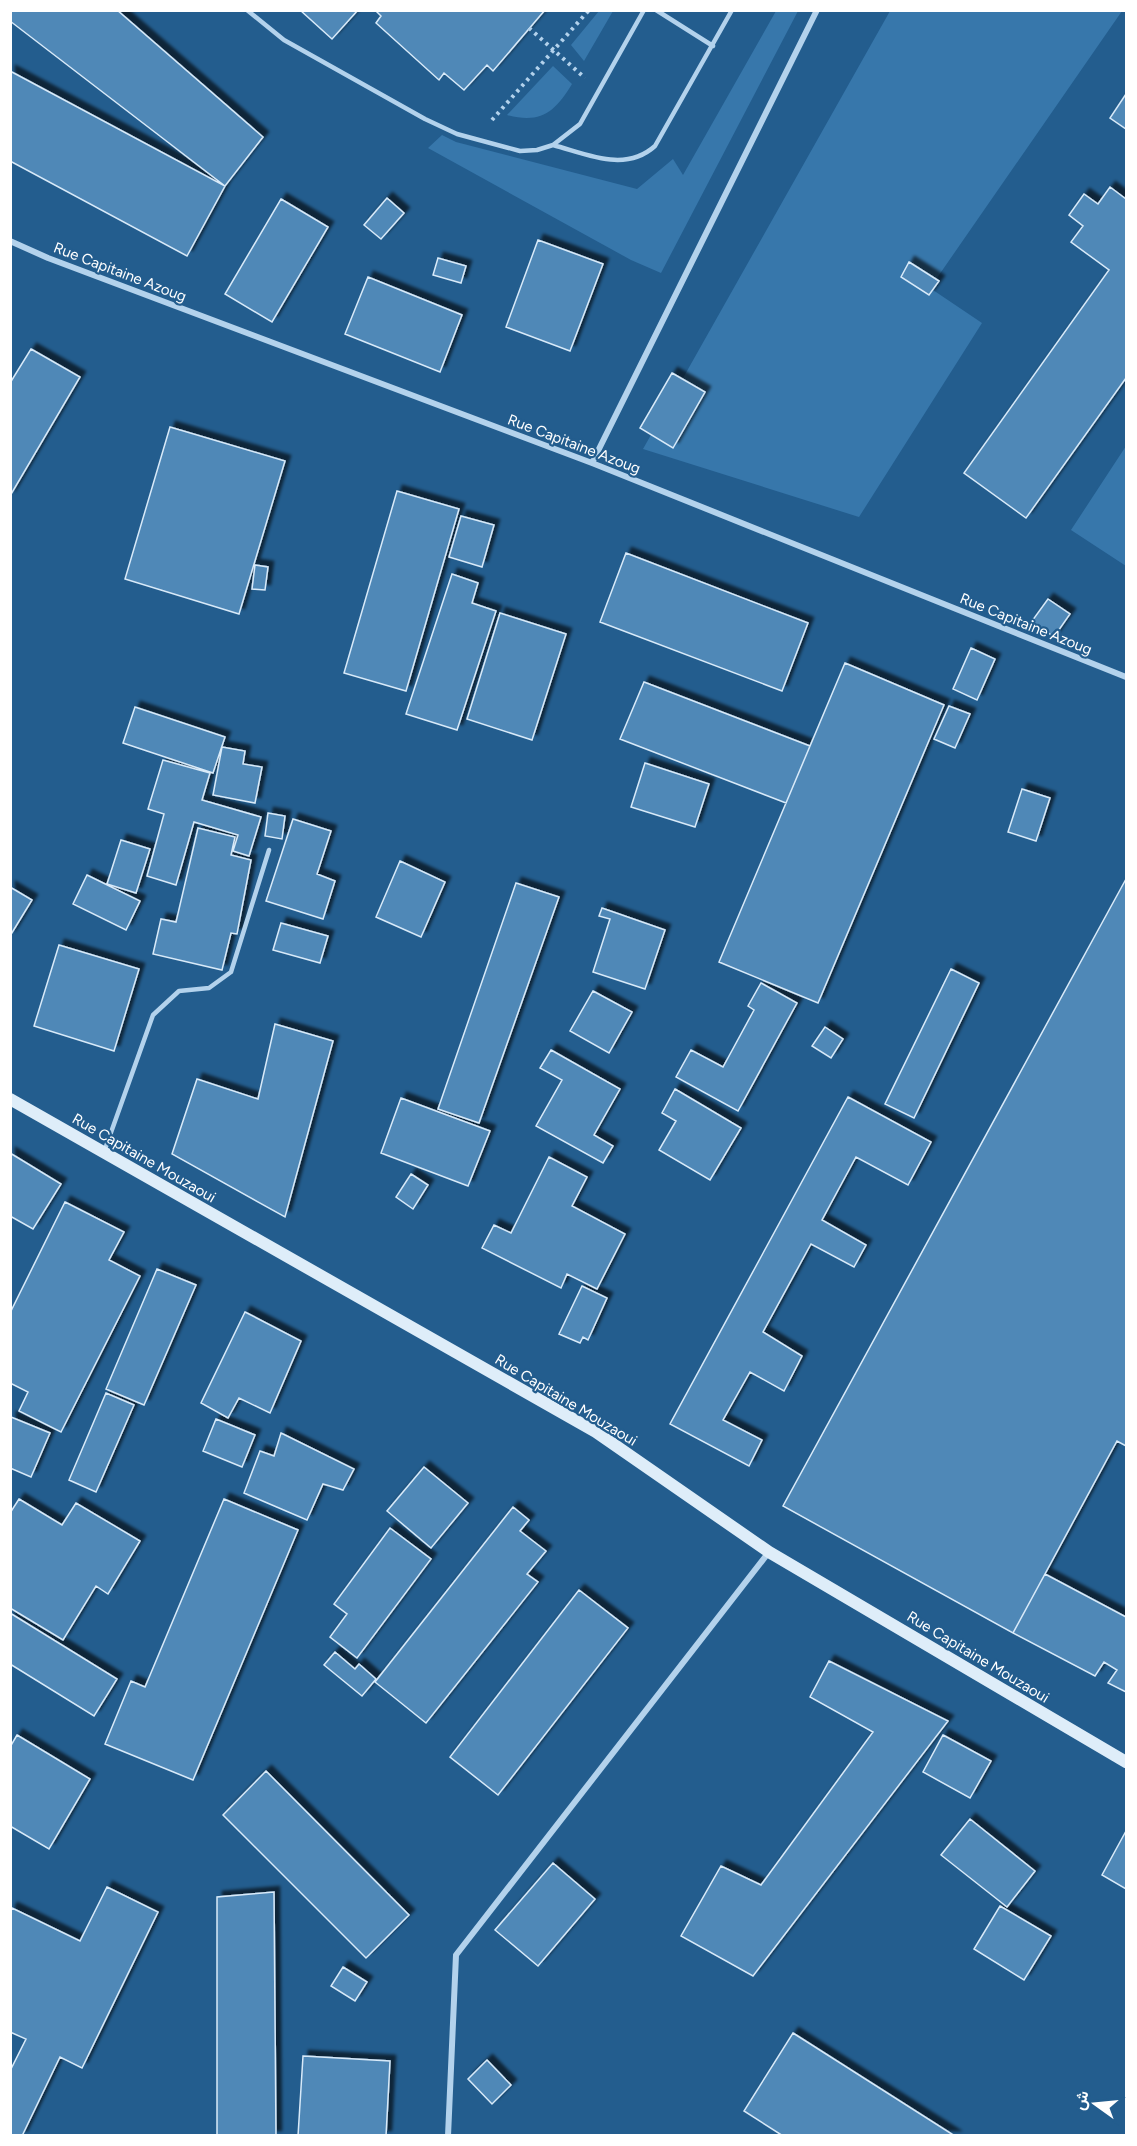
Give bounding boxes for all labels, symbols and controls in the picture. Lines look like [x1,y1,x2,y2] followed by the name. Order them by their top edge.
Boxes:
[51,238,189,306] street label: Rue Capitaine Azoug
[505,410,643,478] street label: Rue Capitaine Azoug
[957,589,1095,659] street label: Rue Capitaine Azoug
[69,1109,219,1207] street label: Rue Capitaine Mouzaoui
[492,1350,640,1450] street label: Rue Capitaine Mouzaoui
[904,1607,1052,1707] street label: Rue Capitaine Mouzaoui
[1065,2074,1125,2134] north arrow
[1069,2088,1093,2112] text: ش

